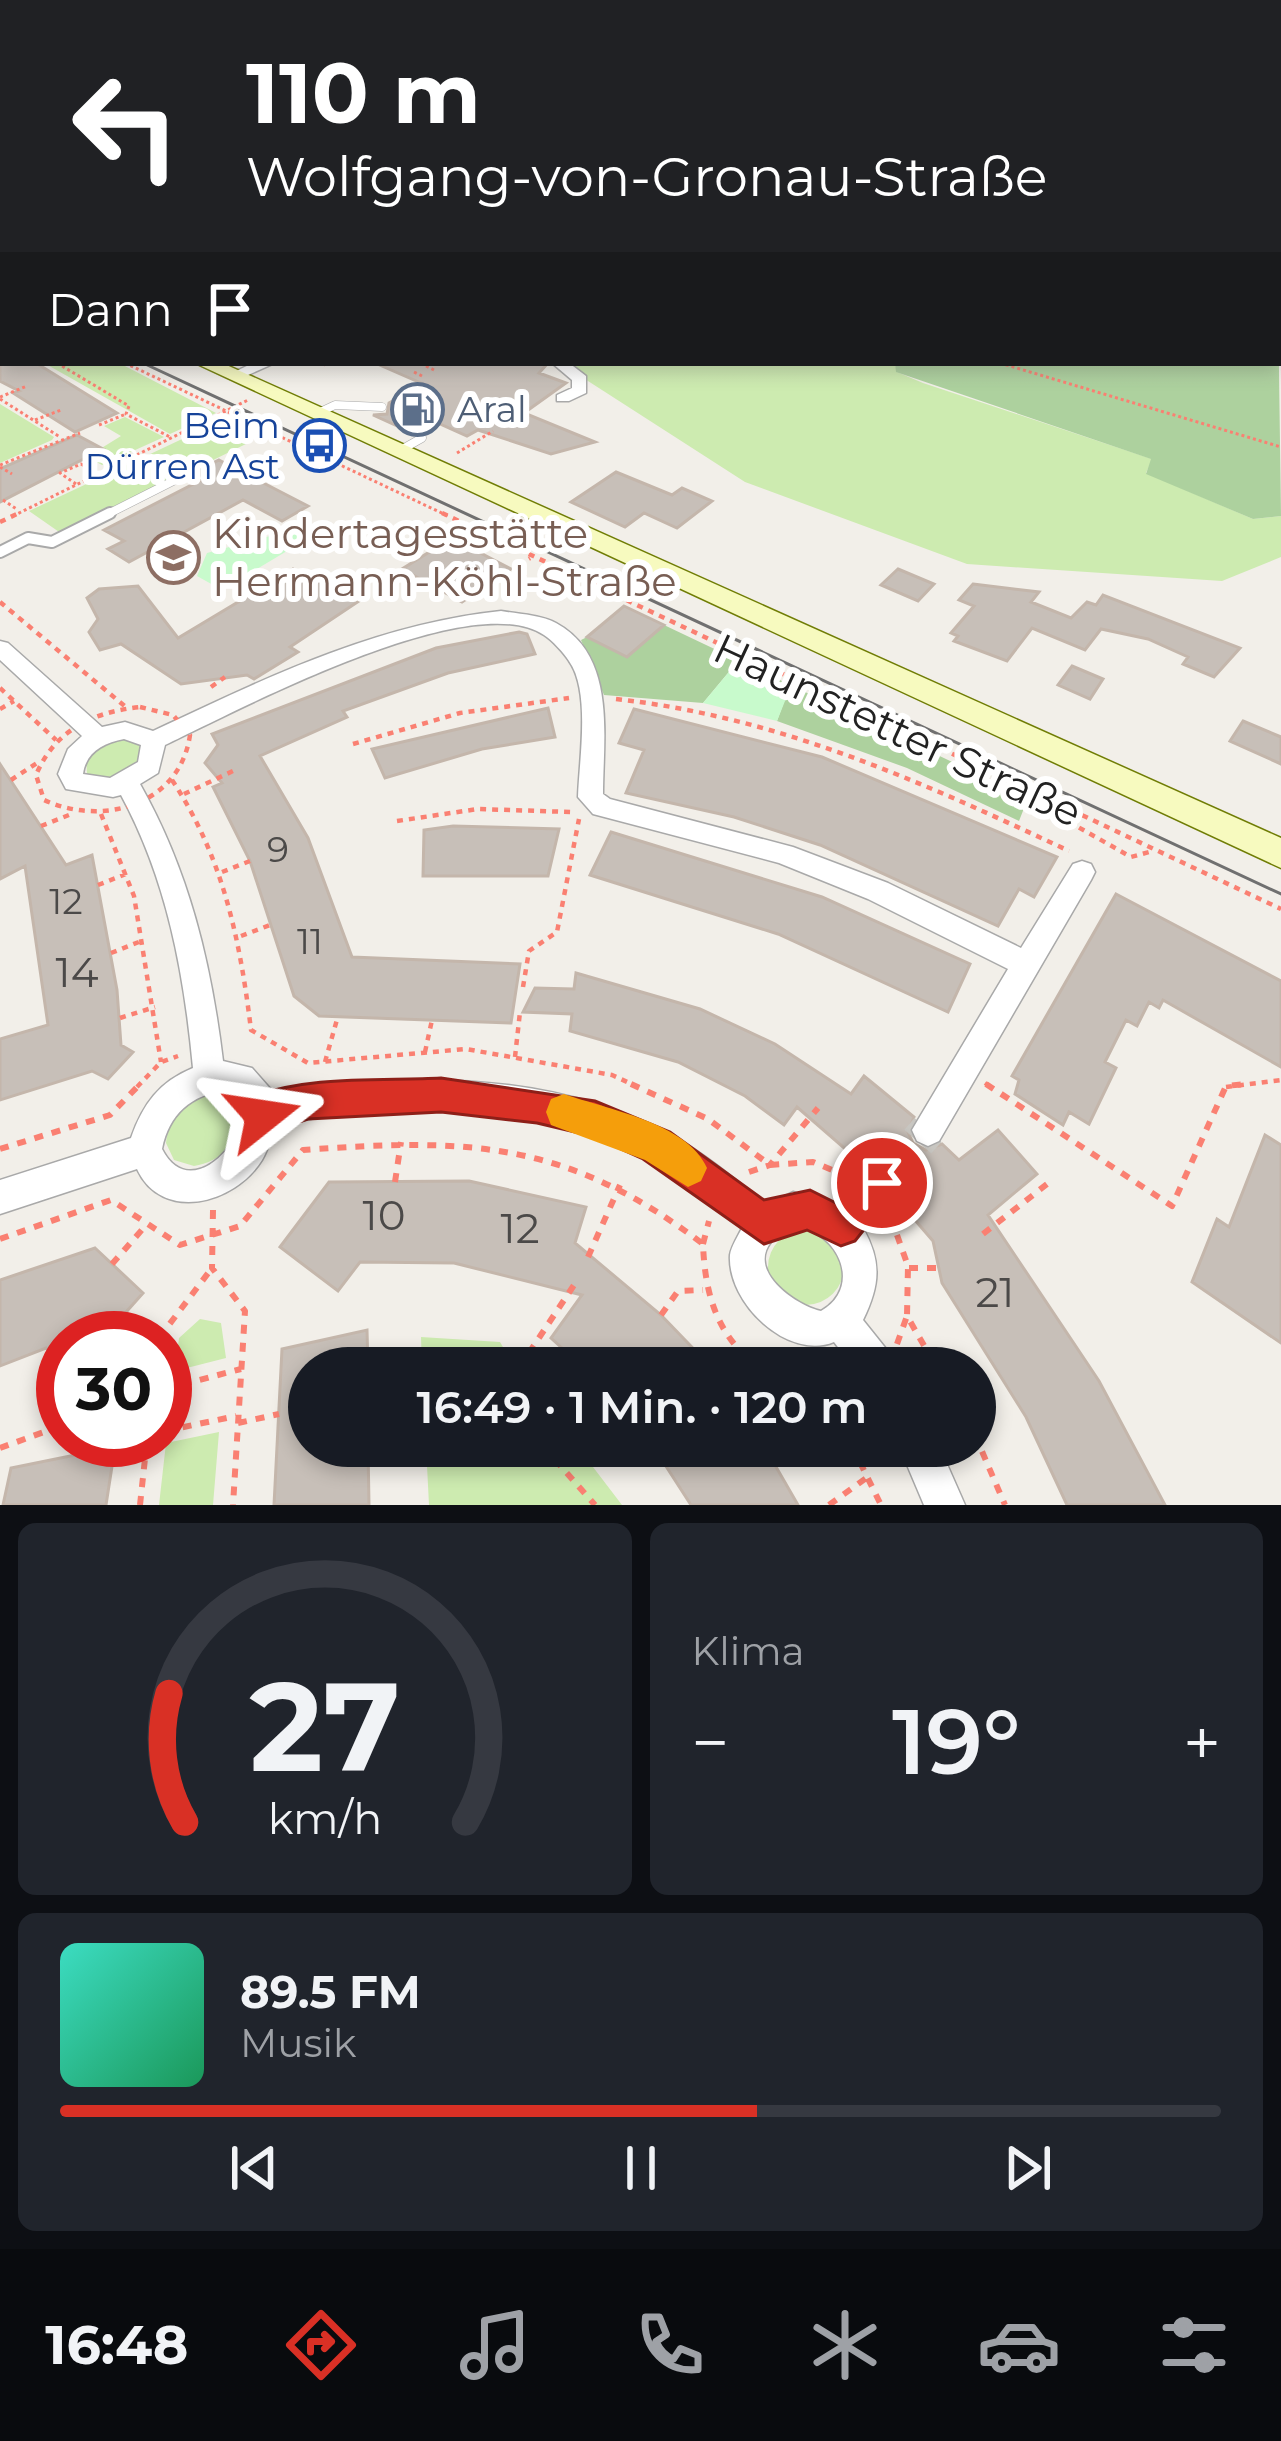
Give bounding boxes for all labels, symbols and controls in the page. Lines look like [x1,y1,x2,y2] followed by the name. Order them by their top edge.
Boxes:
[246,42,481,144] text: 110 m
[48,48,204,204] icon: left
[246,144,1047,210] text: Wolfgang-von-Gronau-Straße
[197,276,263,342] icon: arrive
[48,282,173,337] text: Dann
[390,381,446,437] fuel station icon: Aral
[457,387,527,431] place label: Aral
[85,403,280,488] place label: Beim Dürren Ast
[291,418,347,474] bus stop icon: Beim Dürren Ast
[212,507,677,607] place label: Kindertagesstätte Hermann-Köhl-Straße
[145,529,201,585] school or university icon: Kindertagesstätte Hermann-Köhl-Straße
[706,622,1090,838] street label: Haunstetter Straße
[267,827,289,871] house number: 9
[49,879,83,923] house number: 12
[297,919,323,963] house number: 11
[56,946,99,998] house number: 14
[200,1053,326,1179] position arrow
[831,1132,933,1234] pin
[849,1150,915,1216] icon: arrive
[363,1189,405,1241] house number: 10
[500,1202,540,1254] house number: 12
[975,1266,1015,1318] house number: 21
[36,1311,192,1467] speed limit sign: 30
[417,1379,867,1434] text: 16:49 · 1 Min. · 120 m
[692,1627,805,1675] text: Klima
[249,1650,400,1802] text: 27
[892,1687,1020,1797] text: 19°
[692,1702,729,1783] text: −
[1183,1702,1221,1783] text: +
[268,1792,382,1845] text: km/h
[240,1964,421,2019] text: 89.5 FM
[240,2019,356,2067] text: Musik
[221,2135,287,2201] icon: previous
[608,2135,674,2201] icon: pause
[995,2135,1061,2201] icon: next
[279,2303,363,2387] icon: directions
[453,2303,537,2387] icon: music
[628,2303,712,2387] icon: phone
[803,2303,887,2387] icon: climate
[977,2303,1061,2387] icon: car
[1152,2303,1236,2387] icon: filters
[45,2312,188,2378] text: 16:48

